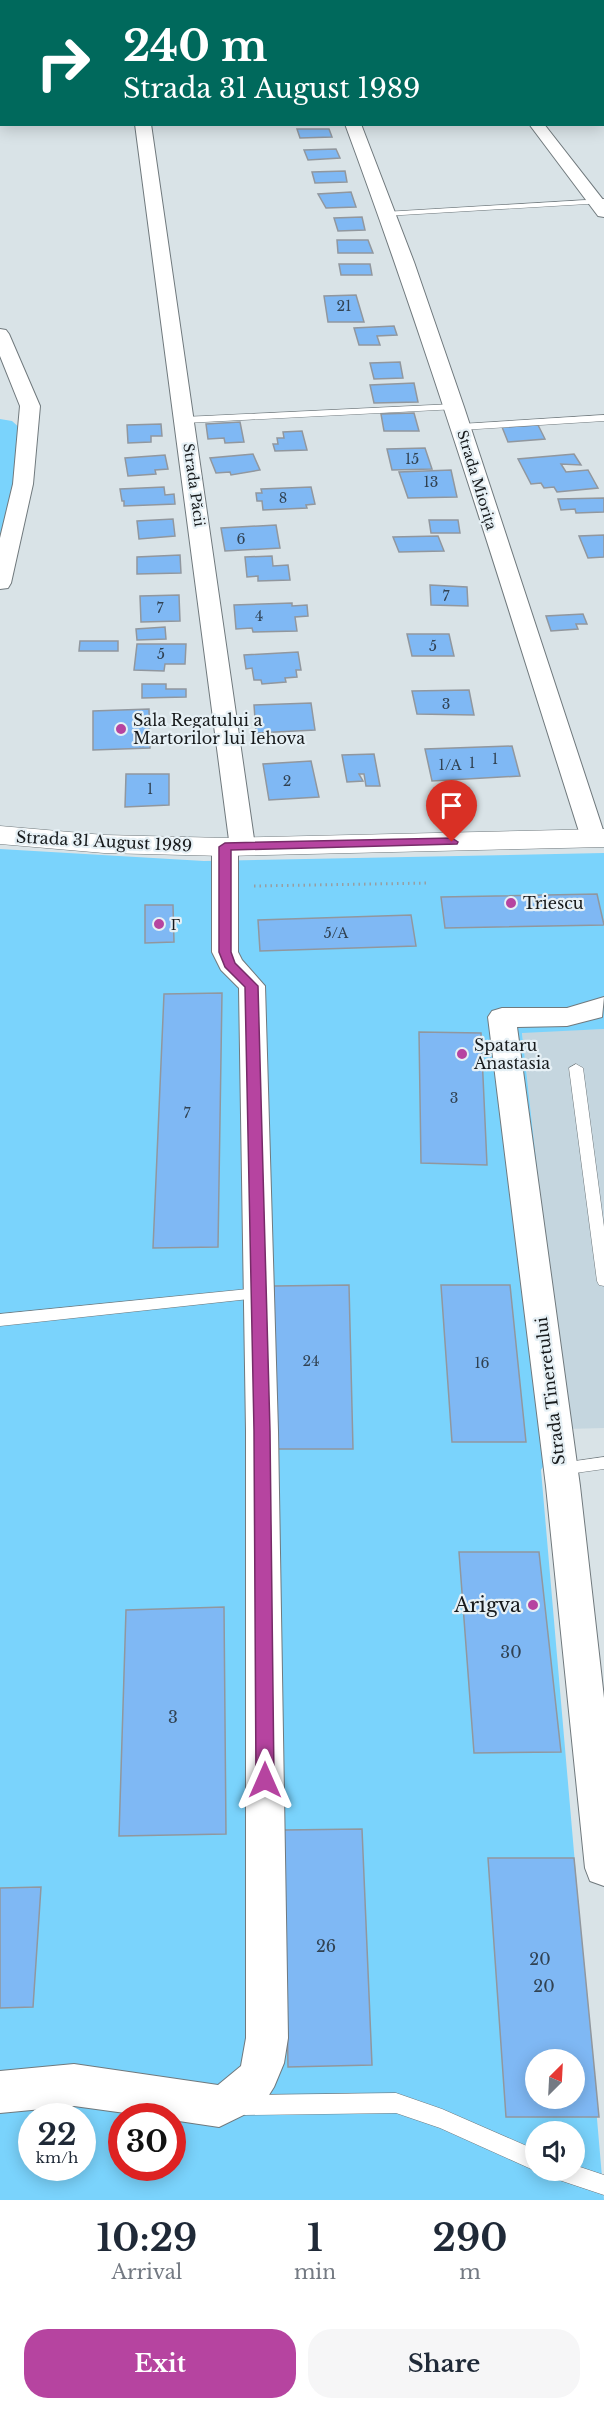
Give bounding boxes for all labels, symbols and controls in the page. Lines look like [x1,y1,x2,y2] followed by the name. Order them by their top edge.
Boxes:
[123,20,268,72] text: 240 m
[24,24,102,102] icon: right
[123,72,421,105] text: Strada 31 August 1989
[337,297,351,315] house number: 21
[453,428,501,532] street label: Strada Miorița
[179,442,209,528] street label: Strada Păcii
[405,450,419,468] house number: 15
[424,473,438,491] house number: 13
[279,489,287,507] house number: 8
[236,530,246,548] house number: 6
[442,587,450,605] house number: 7
[156,599,164,617] house number: 7
[255,607,263,625] house number: 4
[429,637,437,655] house number: 5
[157,645,165,663] house number: 5
[442,695,450,713] house number: 3
[133,710,305,748] place label: Sala Regatului a Martorilor lui Iehova
[114,722,128,736] marker: Sala Regatului a Martorilor lui Iehova
[492,750,498,768] house number: 1
[469,754,475,772] house number: 1
[439,756,462,774] house number: 1/A
[283,772,291,790] house number: 2
[147,780,153,798] house number: 1
[426,780,477,842] pin
[435,789,468,822] icon: arrive
[15,826,193,856] street label: Strada 31 August 1989
[523,893,584,913] place label: Triescu
[504,896,518,910] marker: Triescu
[171,914,180,934] place label: Г
[152,917,166,931] marker: Г
[324,924,349,942] house number: 5/A
[473,1035,550,1073] place label: Spataru Anastasia
[455,1047,469,1061] marker: Spataru Anastasia
[450,1089,458,1107] house number: 3
[183,1104,191,1122] house number: 7
[531,1315,569,1466] street label: Strada Tineretului
[303,1352,319,1370] house number: 24
[474,1354,490,1372] house number: 16
[453,1593,522,1617] place label: Arigva
[526,1598,540,1612] marker: Arigva
[500,1642,522,1662] house number: 30
[168,1707,178,1727] house number: 3
[233,1748,297,1812] position arrow
[316,1936,336,1956] house number: 26
[529,1949,551,1969] house number: 20
[533,1976,555,1996] house number: 20
[525,2049,585,2109] north arrow
[525,2049,585,2181] map controls
[108,2103,186,2181] speed limit sign: 30
[37,2116,77,2153] text: 22
[525,2121,585,2181] button: sound
[36,2148,78,2167] text: km/h
[97,2216,197,2261] text: 10:29
[307,2216,323,2261] text: 1
[433,2216,507,2261] text: 290
[112,2260,182,2284] text: Arrival
[294,2260,336,2284] text: min
[459,2260,481,2284] text: m
[24,2329,296,2398] button: Exit
[308,2329,580,2398] button: Share

